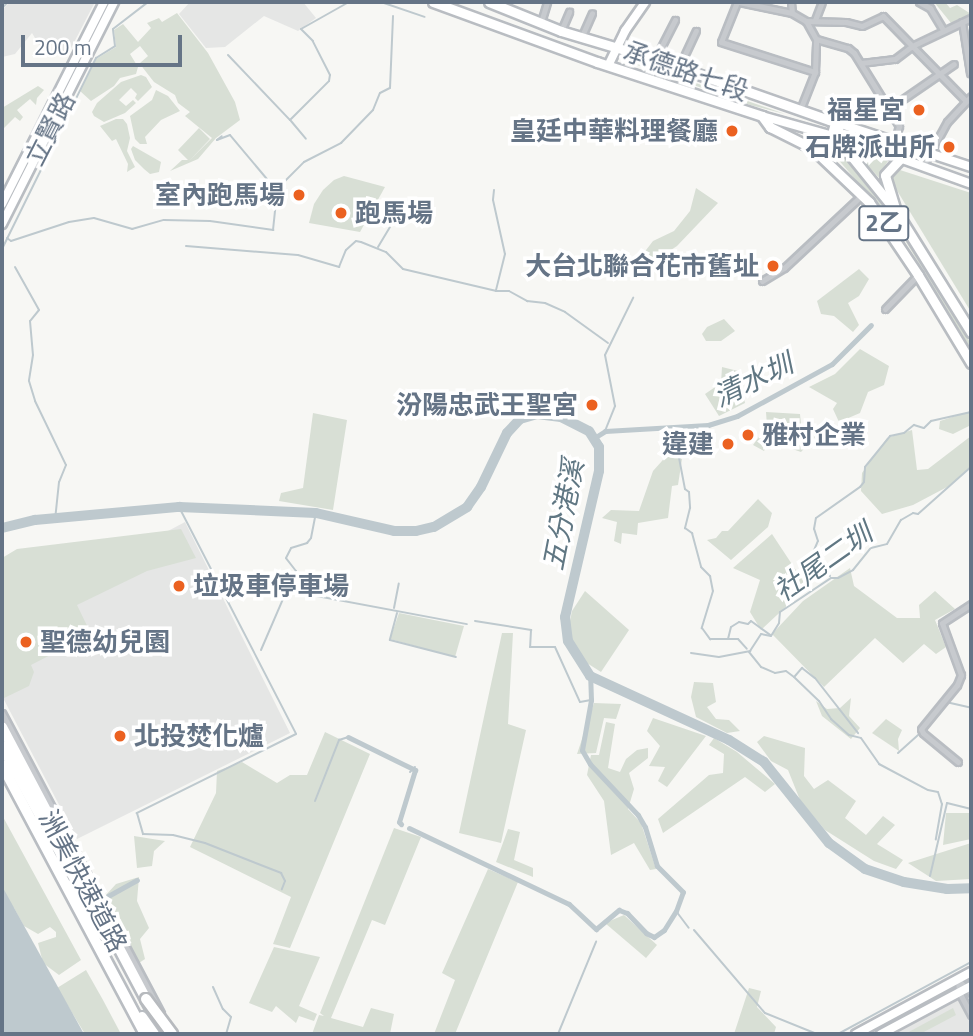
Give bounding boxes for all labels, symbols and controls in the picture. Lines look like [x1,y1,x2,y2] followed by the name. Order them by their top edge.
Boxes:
[24,21,186,65] scale bar
[34,31,91,63] text: 200 m
[619,35,753,107] street label: 承德路七段
[18,87,82,171] street label: 立賢路
[827,94,905,126] place label: 福星宮
[911,102,927,118] marker: 福星宮
[510,115,718,147] place label: 皇廷中華料理餐廳
[724,123,740,139] marker: 皇廷中華料理餐廳
[805,131,935,163] place label: 石牌派出所
[941,139,957,155] marker: 石牌派出所
[155,179,285,211] place label: 室內跑馬場
[291,187,307,203] marker: 室內跑馬場
[355,197,433,229] place label: 跑馬場
[858,202,910,244] road number: 2乙
[333,205,349,221] marker: 跑馬場
[525,250,759,282] place label: 大台北聯合花市舊址
[765,258,781,274] marker: 大台北聯合花市舊址
[708,346,798,414] water label: 清水圳
[396,389,578,421] place label: 汾陽忠武王聖宮
[584,397,600,413] marker: 汾陽忠武王聖宮
[762,419,866,451] place label: 雅村企業
[740,427,756,443] marker: 雅村企業
[662,428,714,460] place label: 違建
[720,436,736,452] marker: 違建
[536,457,590,573] water label: 五分港溪
[767,516,879,608] water label: 社尾二圳
[193,570,349,602] place label: 垃圾車停車場
[171,578,187,594] marker: 垃圾車停車場
[40,626,170,658] place label: 聖德幼兒園
[18,634,34,650] marker: 聖德幼兒園
[134,720,264,752] place label: 北投焚化爐
[112,728,128,744] marker: 北投焚化爐
[33,805,133,957] street label: 洲美快速道路

